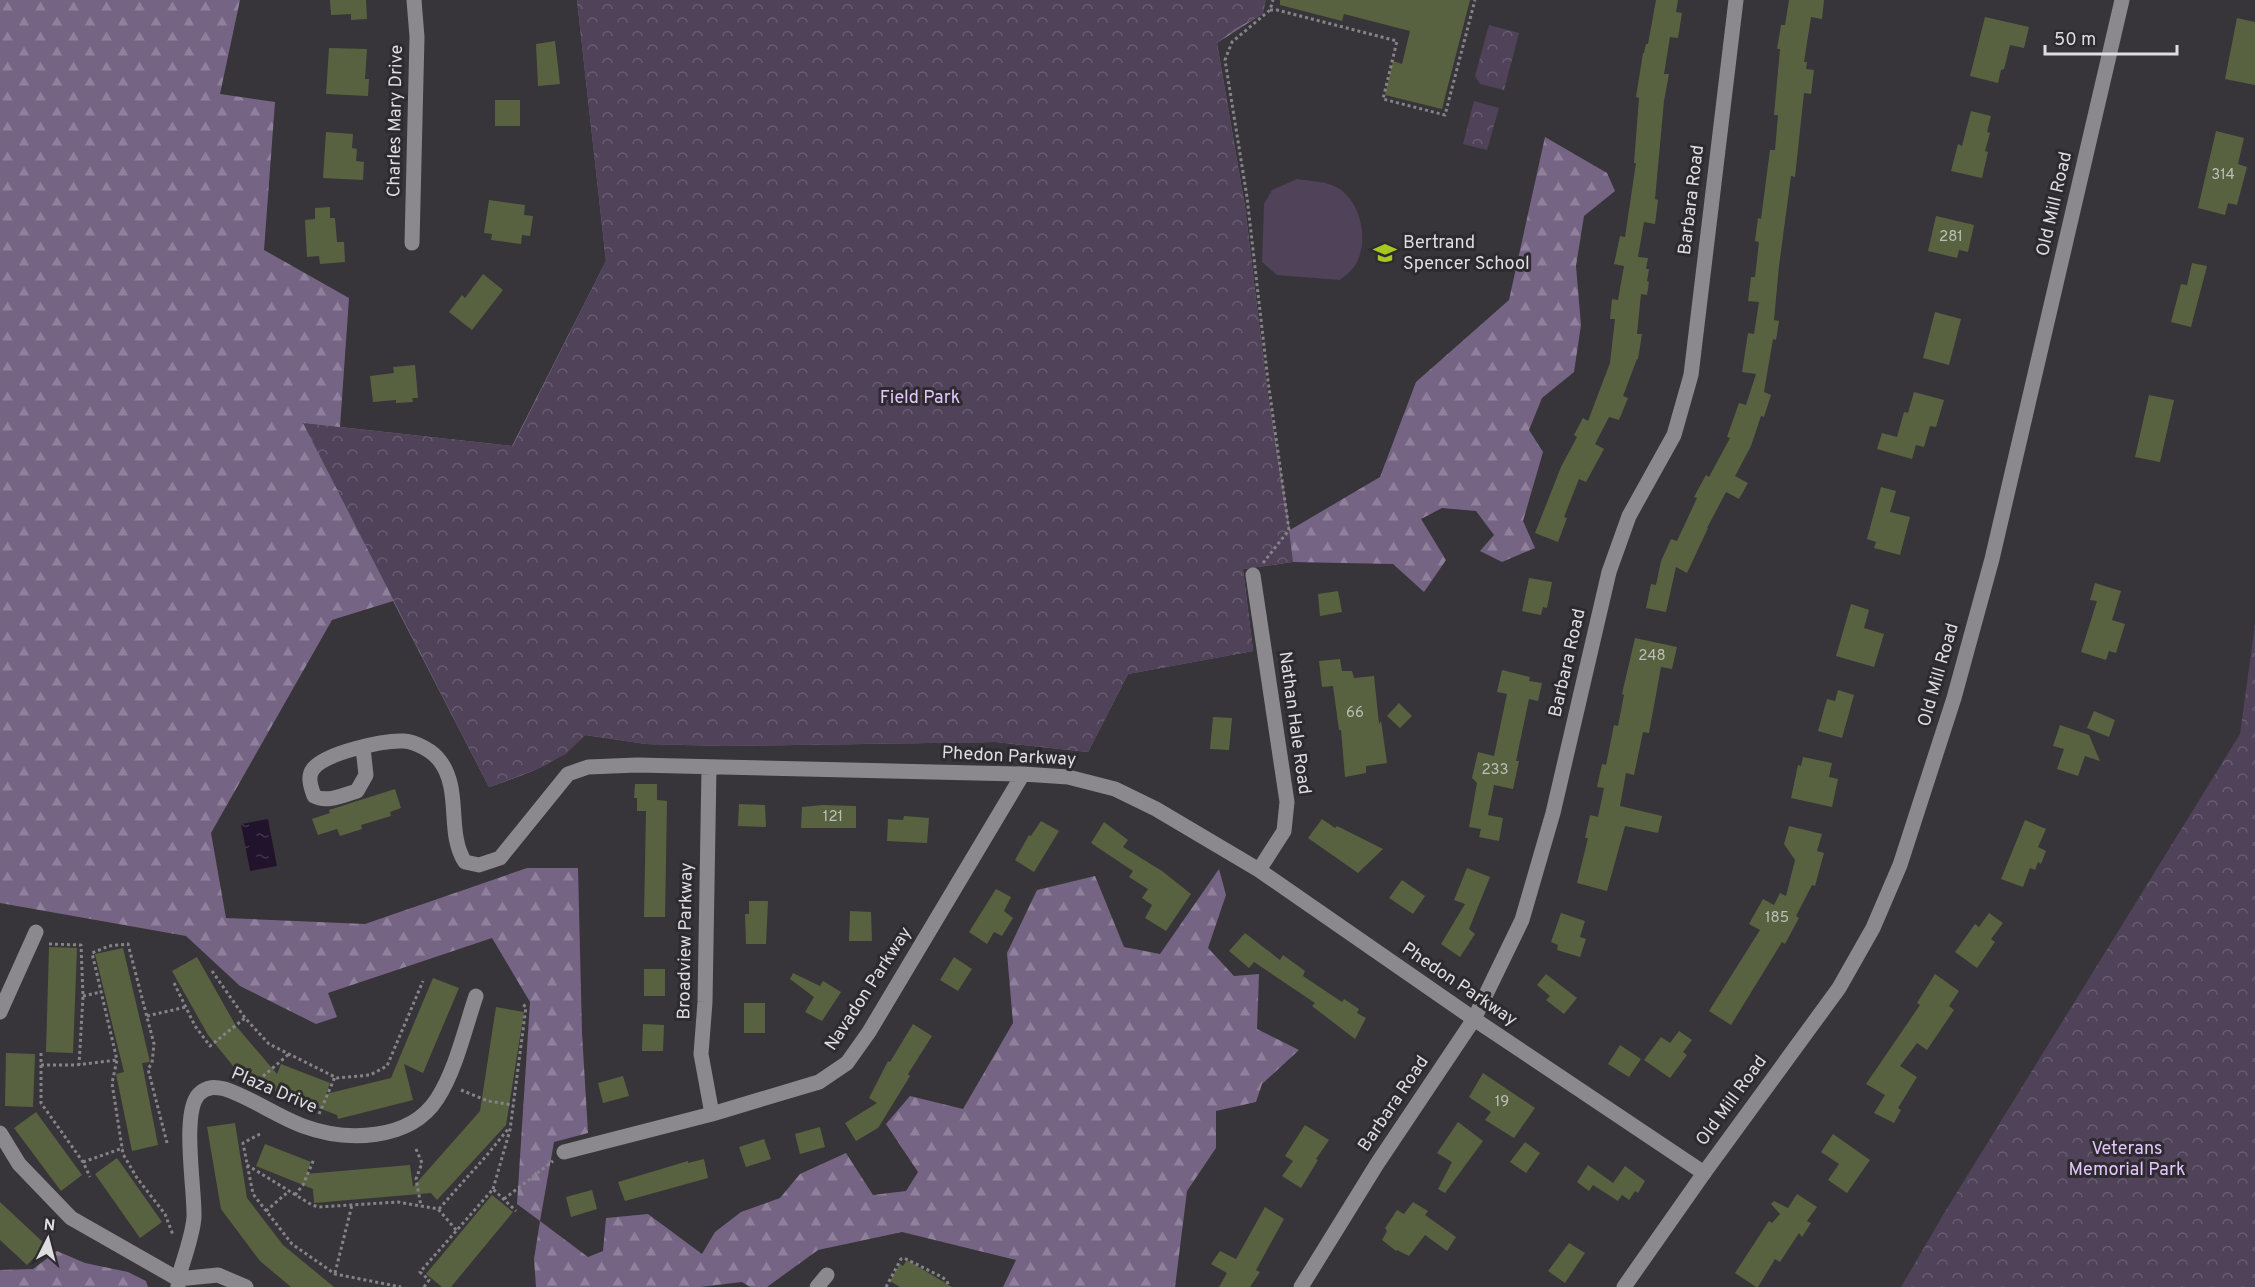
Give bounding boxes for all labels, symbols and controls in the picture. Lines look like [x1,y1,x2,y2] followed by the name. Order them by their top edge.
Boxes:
[2045,18,2177,56] scale bar
[2054,29,2096,52] text: 50 m
[383,45,409,197] street label: Charles Mary Drive
[1674,144,1710,256] street label: Barbara Road
[2032,149,2078,259] street label: Old Mill Road
[2211,166,2235,185] house number: 314
[1939,228,1963,247] house number: 281
[1403,232,1530,276] place label: Bertrand Spencer School
[1372,240,1398,266] school or university icon: Bertrand Spencer School
[880,387,960,410] park label: Field Park
[1544,606,1592,720] street label: Barbara Road
[1913,621,1965,729] street label: Old Mill Road
[1638,647,1666,666] house number: 248
[1273,650,1315,796] street label: Nathan Hale Road
[1346,704,1364,723] house number: 66
[941,742,1077,772] street label: Phedon Parkway
[1481,761,1509,780] house number: 233
[823,808,843,827] house number: 121
[673,862,699,1020] street label: Broadview Parkway
[1765,909,1789,928] house number: 185
[820,923,918,1055] street label: Navadon Parkway
[1397,938,1521,1032] street label: Phedon Parkway
[1691,1051,1773,1151] street label: Old Mill Road
[1354,1052,1434,1156] street label: Barbara Road
[228,1063,320,1119] street label: Plaza Drive
[1495,1093,1509,1112] house number: 19
[2069,1138,2185,1182] park label: Veterans Memorial Park
[18,1209,78,1269] north arrow
[43,1216,56,1237] text: N

